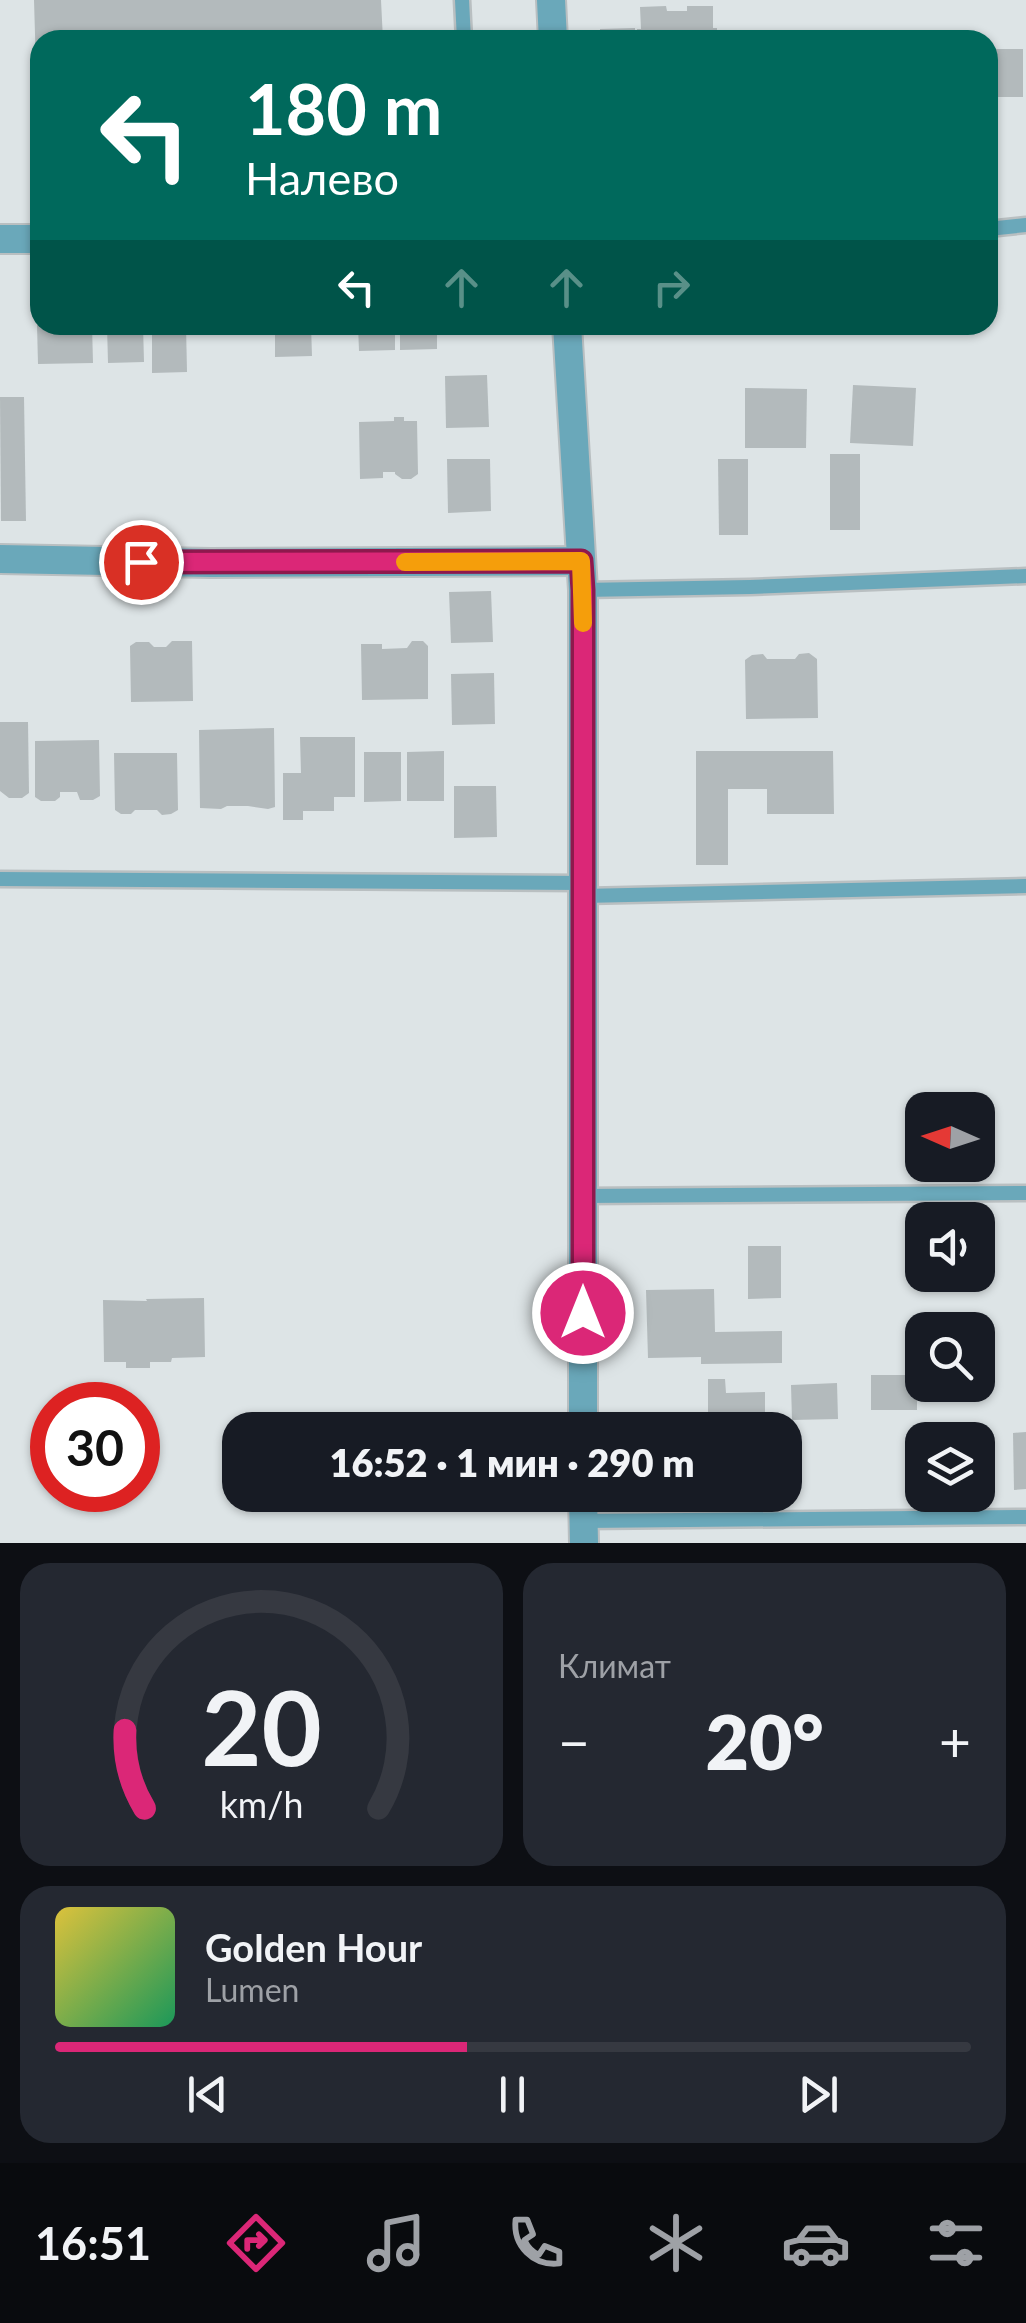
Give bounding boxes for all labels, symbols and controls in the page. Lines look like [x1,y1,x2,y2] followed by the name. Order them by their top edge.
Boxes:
[245,66,442,150] text: 180 m
[80,70,210,200] icon: left
[245,151,399,205] text: Налево
[329,260,384,315] icon: left
[434,260,489,315] icon: ahead
[539,260,594,315] icon: ahead
[644,260,699,315] icon: right
[99,520,184,605] pin
[114,535,169,590] icon: arrive
[905,1092,995,1182] north arrow
[905,1092,995,1512] map controls
[905,1202,995,1292] button: sound
[531,1261,635,1365] position arrow
[905,1312,995,1402] button: search
[30,1382,160,1512] speed limit sign: 30
[905,1422,995,1512] button: layers
[329,1439,695,1485] text: 16:52 · 1 мин · 290 m
[558,1646,671,1685] text: Климат
[201,1663,322,1788] text: 20
[705,1696,824,1786] text: 20°
[558,1708,590,1774] text: −
[939,1708,971,1774] text: +
[220,1783,303,1826] text: km/h
[205,1924,422,1970] text: Golden Hour
[205,1970,299,2009] text: Lumen
[180,2067,235,2122] icon: previous
[485,2067,540,2122] icon: pause
[791,2067,846,2122] icon: next
[221,2208,291,2278] icon: directions
[361,2208,431,2278] icon: music
[501,2208,571,2278] icon: phone
[641,2208,711,2278] icon: climate
[781,2208,851,2278] icon: car
[921,2208,991,2278] icon: filters
[35,2216,151,2270] text: 16:51

